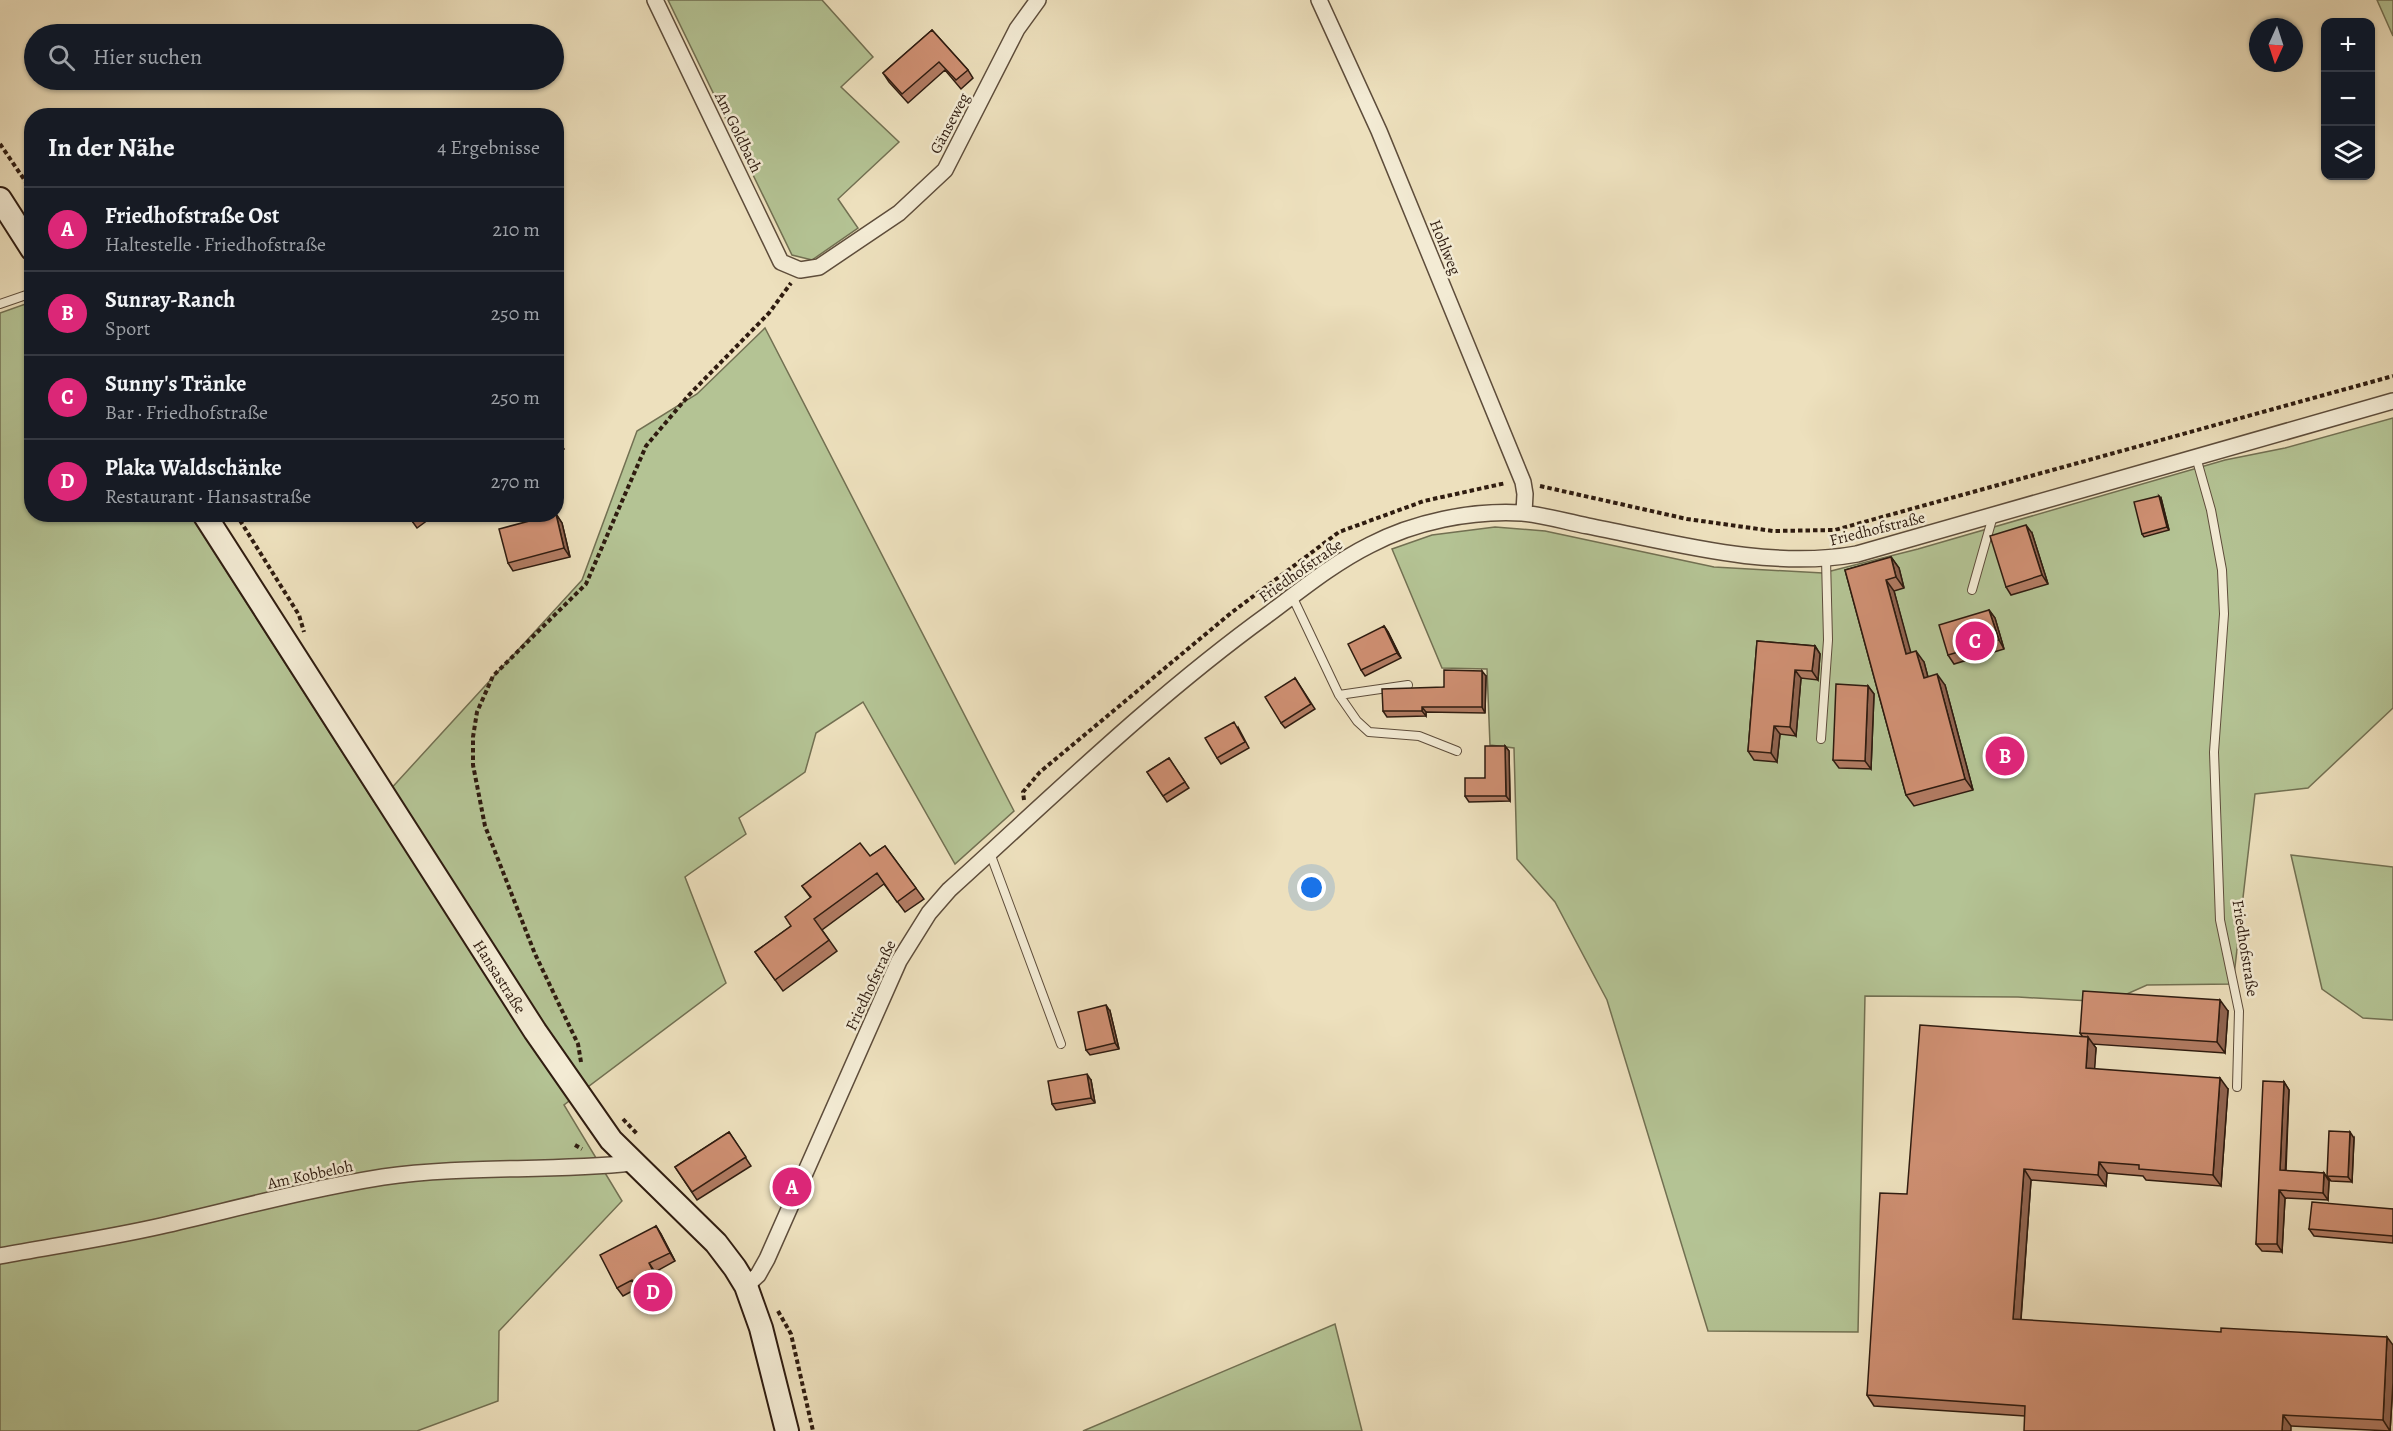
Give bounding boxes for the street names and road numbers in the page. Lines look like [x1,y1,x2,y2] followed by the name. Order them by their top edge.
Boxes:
[709,88,767,177] street label: Am Goldbach
[925,89,975,158] street label: Gänseweg
[1424,216,1466,278] street label: Hohlweg
[1827,506,1927,551] street label: Friedhofstraße
[1254,534,1347,608] street label: Friedhofstraße
[2226,898,2264,998] street label: Friedhofstraße
[467,936,531,1018] street label: Hansastraße
[840,936,902,1034] street label: Friedhofstraße
[264,1155,355,1195] street label: Am Kobbeloh

